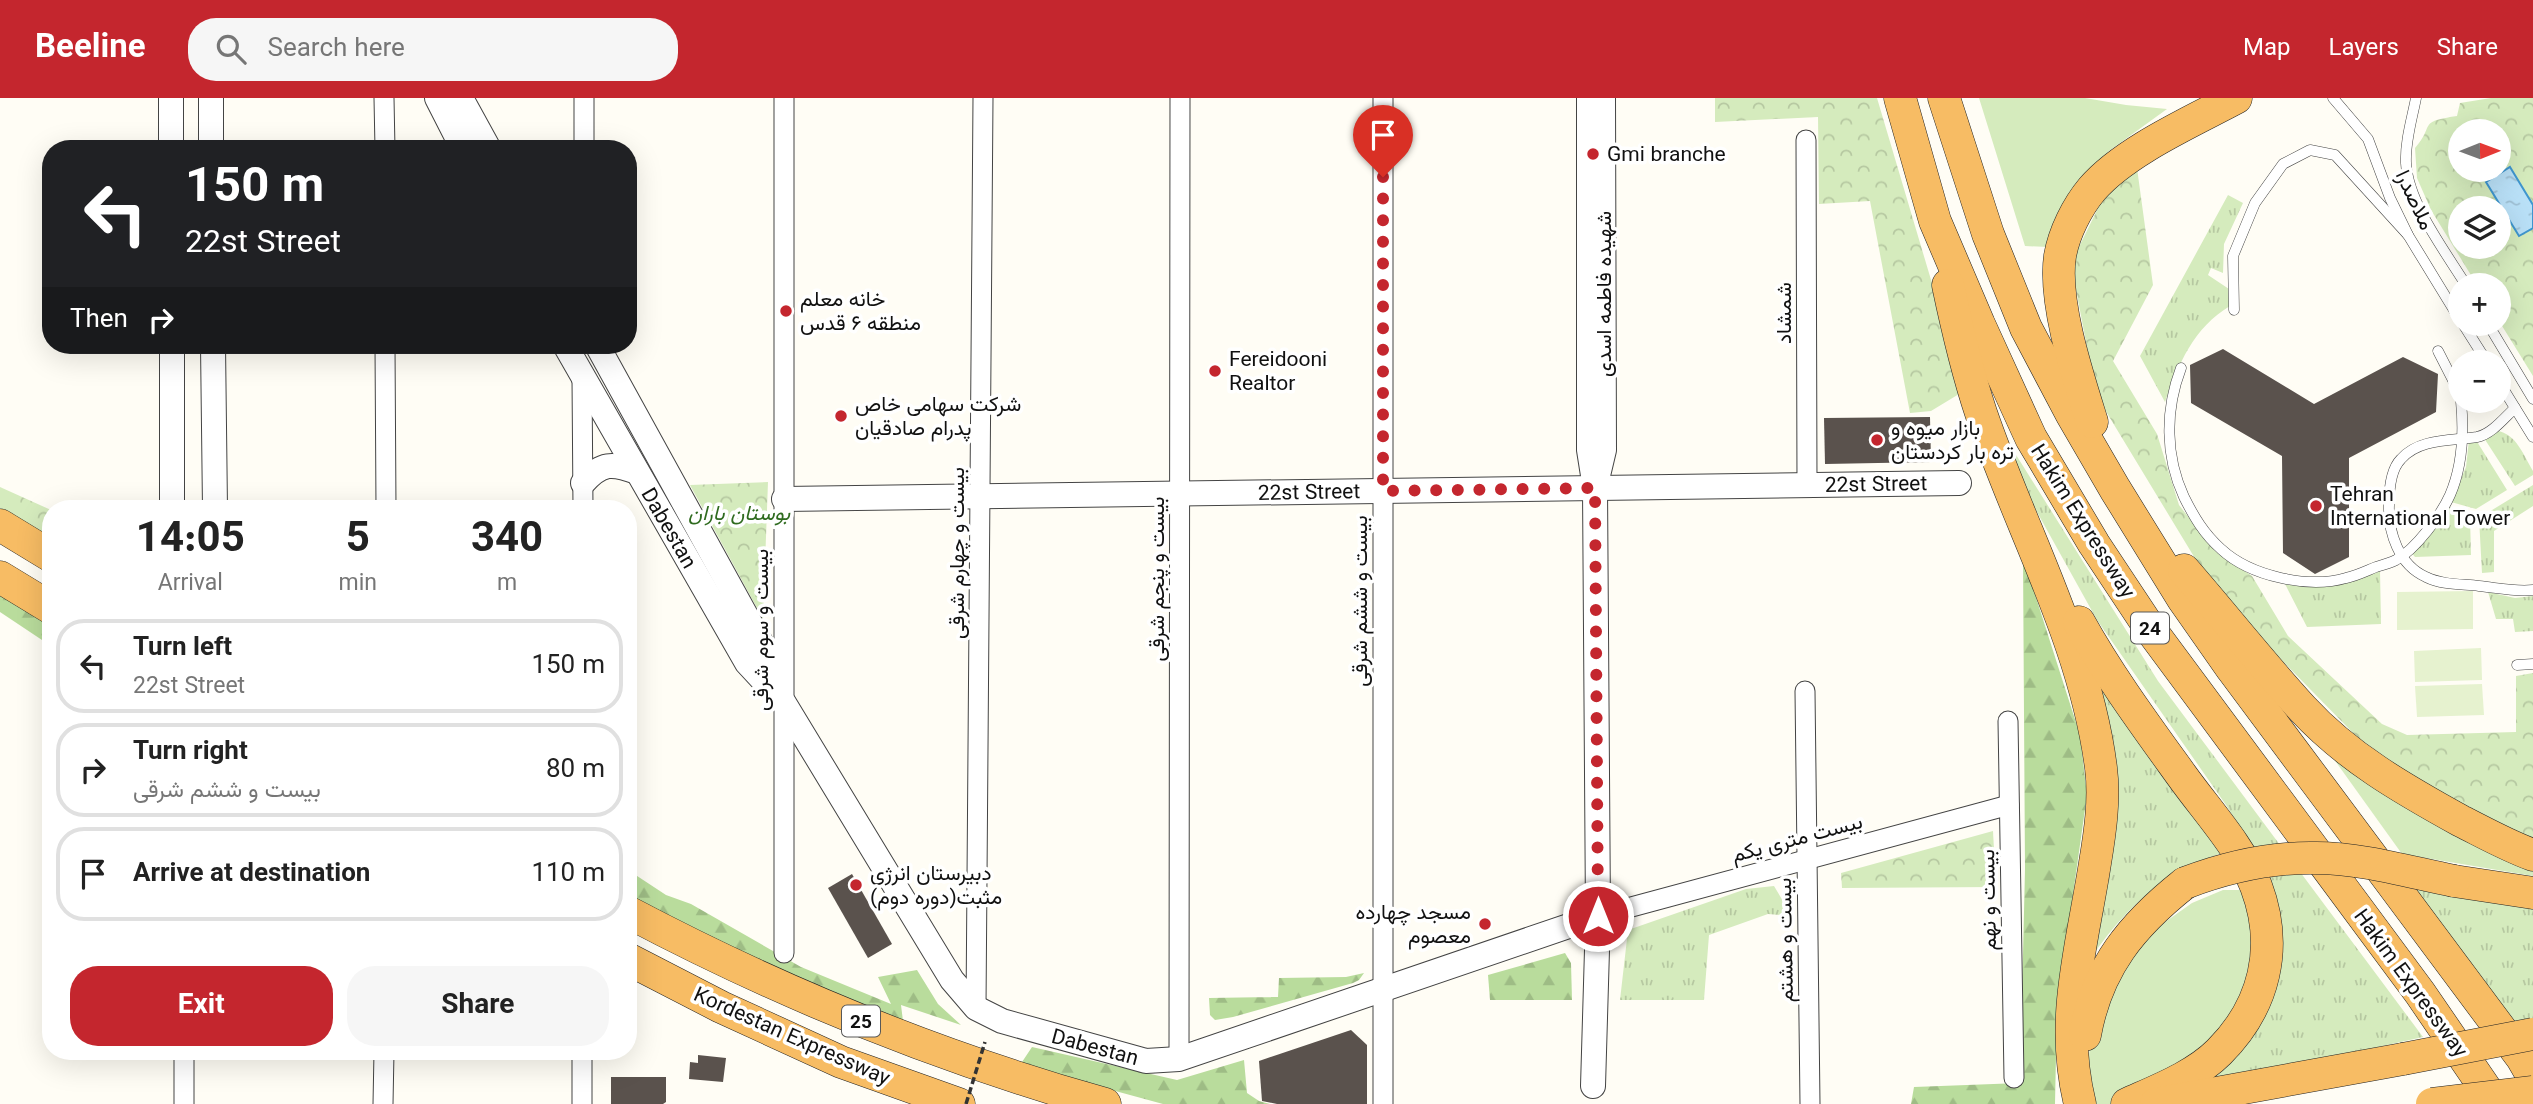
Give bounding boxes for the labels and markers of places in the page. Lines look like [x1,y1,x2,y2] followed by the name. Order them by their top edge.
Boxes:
[1353,105,1413,177] pin
[1607,139,1726,172] place label: Gmi branche
[1585,146,1601,162] marker: Gmi branche
[800,284,921,341] place label: خانه معلم منطقه ۶ قدس
[778,303,794,319] marker: خانه معلم منطقه ۶ قدس
[1229,344,1327,401] place label: Fereidooni Realtor
[1207,363,1223,379] marker: Fereidooni Realtor
[855,389,1021,446] place label: شرکت سهامی خاص پدرام صادقیان
[833,408,849,424] marker: شرکت سهامی خاص پدرام صادقیان
[1891,413,2014,470] place label: بازار میوه و تره بار کردستان
[1869,432,1885,448] marker: بازار میوه و تره بار کردستان
[2330,479,2510,536] place label: Tehran International Tower
[2308,498,2324,514] marker: Tehran International Tower
[870,858,1002,915] place label: دبیرستان انرژی مثبت(دوره دوم)
[848,877,864,893] marker: دبیرستان انرژی مثبت(دوره دوم)
[1356,897,1471,954] place label: مسجد چهارده معصوم
[1477,916,1493,932] marker: مسجد چهارده معصوم

